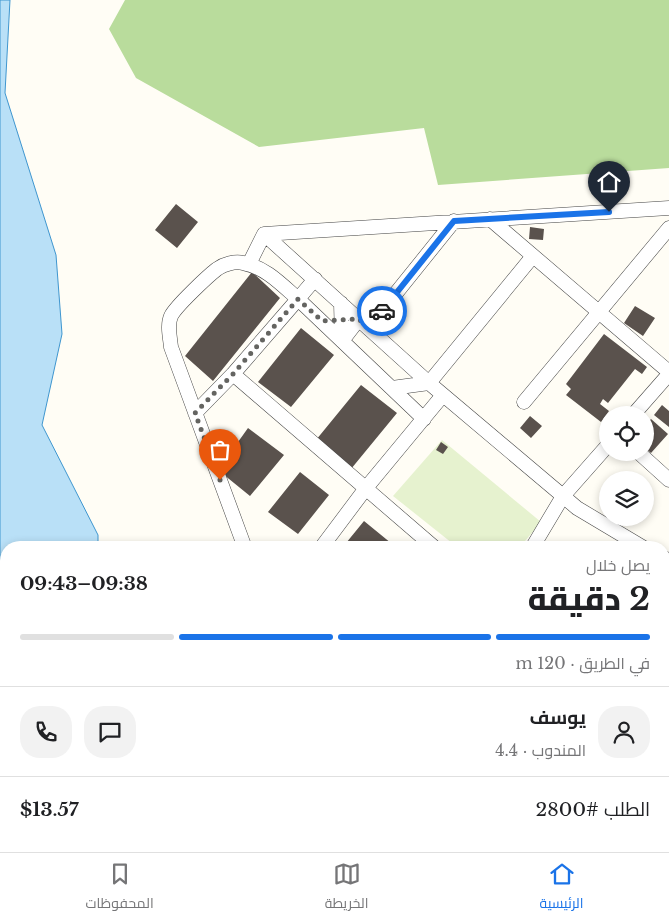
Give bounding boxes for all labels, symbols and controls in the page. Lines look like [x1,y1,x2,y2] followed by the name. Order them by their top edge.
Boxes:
[588,161,630,212] pin
[595,168,623,196] icon: home
[357,286,407,336] courier
[368,297,396,325] icon: car
[599,406,654,526] map controls
[599,406,654,461] button: locate
[199,429,241,480] pin
[206,436,234,464] icon: bag
[599,471,654,526] button: layers
[586,555,650,575] text: يصل خلال
[20,572,148,595] text: 09:38–09:43
[528,579,650,619] text: 2 دقيقة
[515,653,650,673] text: في الطريق · 120 m
[20,706,72,758] button: phone
[84,706,136,758] button: chat
[530,706,586,729] text: يوسف
[598,706,650,758] button: person
[495,740,586,760] text: المندوب · 4.4
[20,798,79,821] text: $13.57
[536,798,650,821] text: الطلب #2800
[86,860,154,916] tab: المحفوظات
[325,860,368,916] tab: الخريطة
[540,860,583,916] tab: الرئيسية

